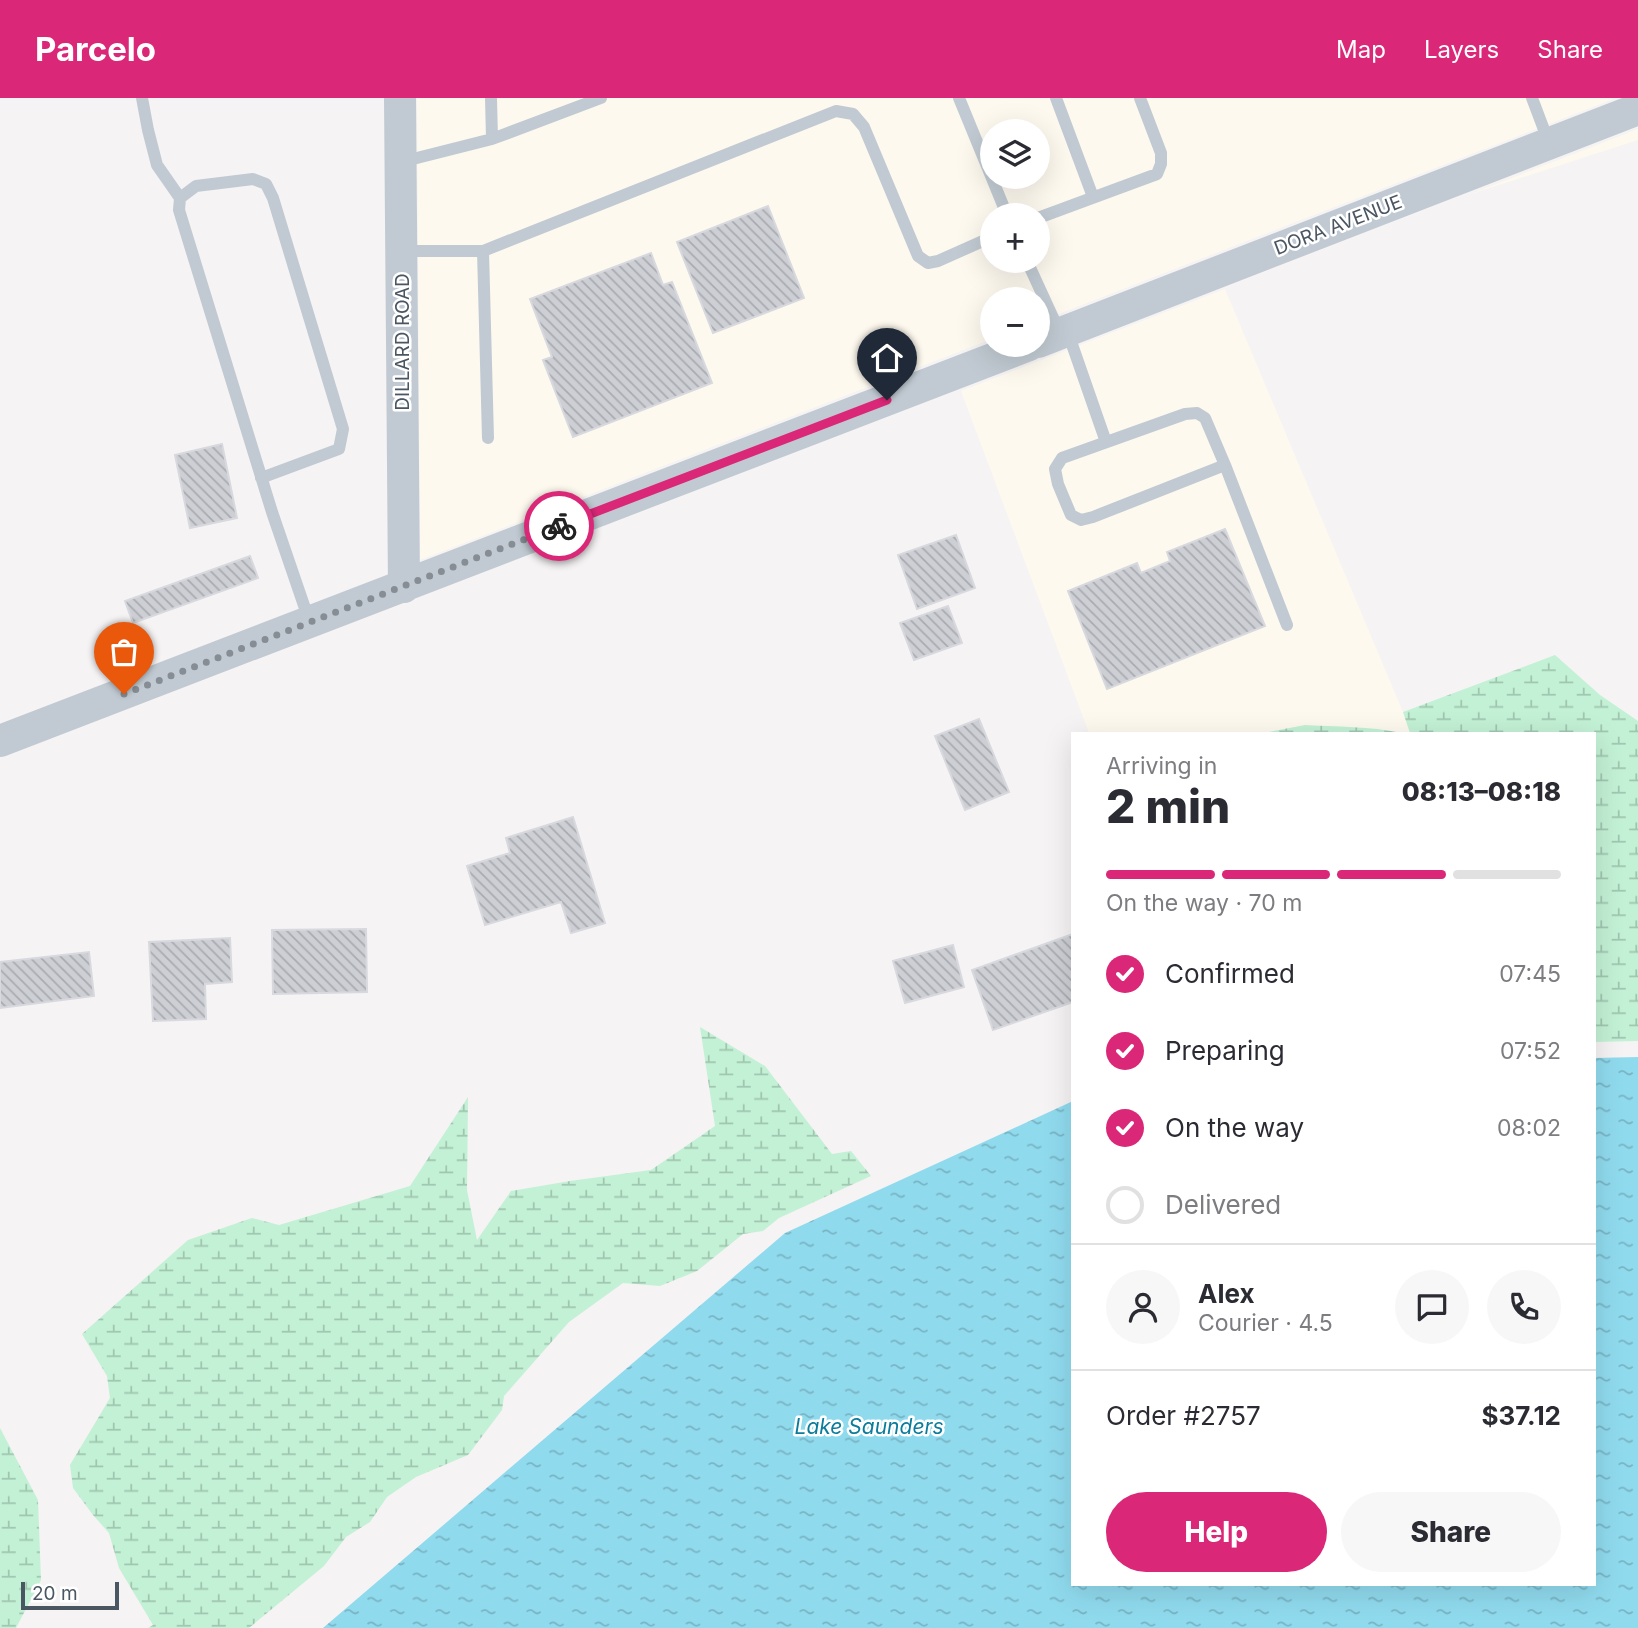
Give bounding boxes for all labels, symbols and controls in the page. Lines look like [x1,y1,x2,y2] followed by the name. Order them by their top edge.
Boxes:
[35,29,156,69] text: Parcelo
[1336,35,1386,64] text: Map
[1424,35,1499,64] text: Layers
[1537,35,1603,64] text: Share
[980,119,1050,357] map controls
[980,119,1050,189] button: layers
[1271,190,1405,260] street label: DORA AVENUE
[980,203,1050,273] button: +
[391,273,414,411] street label: DILLARD ROAD
[980,287,1050,357] button: −
[857,328,917,400] pin
[868,339,906,377] icon: home
[524,491,594,561] courier
[540,507,578,545] icon: bike
[94,622,154,694] pin
[105,633,143,671] icon: bag
[1106,752,1217,780] text: Arriving in
[1402,776,1561,807] text: 08:13–08:18
[1106,778,1230,834] text: 2 min
[1106,889,1302,917] text: On the way · 70 m
[1106,955,1144,993] icon: check
[1165,958,1295,989] text: Confirmed
[1499,960,1561,988] text: 07:45
[1106,1032,1144,1070] icon: check
[1165,1035,1285,1066] text: Preparing
[1500,1037,1561,1065] text: 07:52
[1106,1109,1144,1147] icon: check
[1165,1112,1304,1143] text: On the way
[1497,1114,1561,1142] text: 08:02
[1165,1189,1281,1220] text: Delivered
[1106,1270,1180,1344] button: person
[1395,1270,1469,1344] button: chat
[1487,1270,1561,1344] button: phone
[1198,1278,1255,1309] text: Alex
[1198,1309,1333,1337] text: Courier · 4.5
[1106,1400,1261,1431] text: Order #2757
[1481,1400,1561,1431] text: $37.12
[795,1414,943,1439] water label: Lake Saunders
[1106,1492,1327,1572] button: Help
[1341,1492,1561,1572] button: Share
[21,1579,119,1611] scale bar
[32,1582,78,1605] text: 20 m

